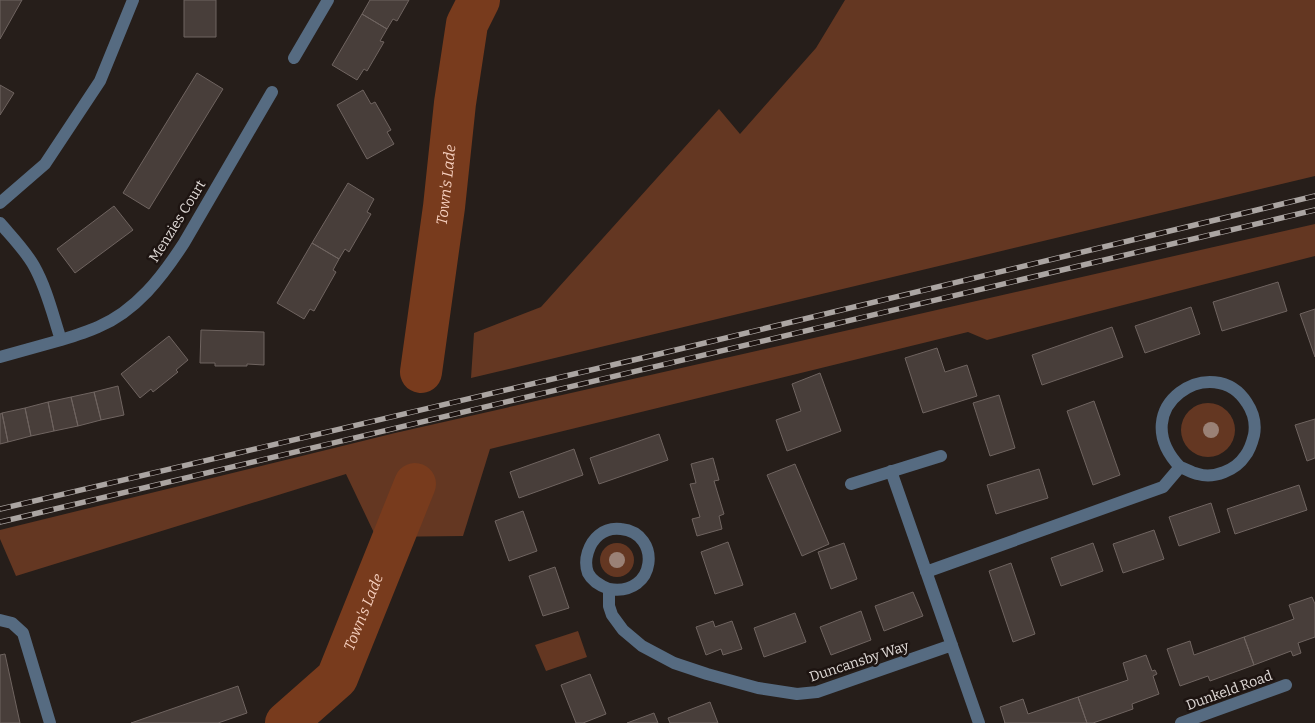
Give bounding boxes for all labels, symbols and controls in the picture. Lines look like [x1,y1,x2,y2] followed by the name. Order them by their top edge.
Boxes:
[433,143,460,226] water label: Town's Lade
[145,177,209,265] street label: Menzies Court
[340,571,387,653] water label: Town's Lade
[807,637,912,686] street label: Duncansby Way
[1184,667,1275,714] street label: Dunkeld Road

